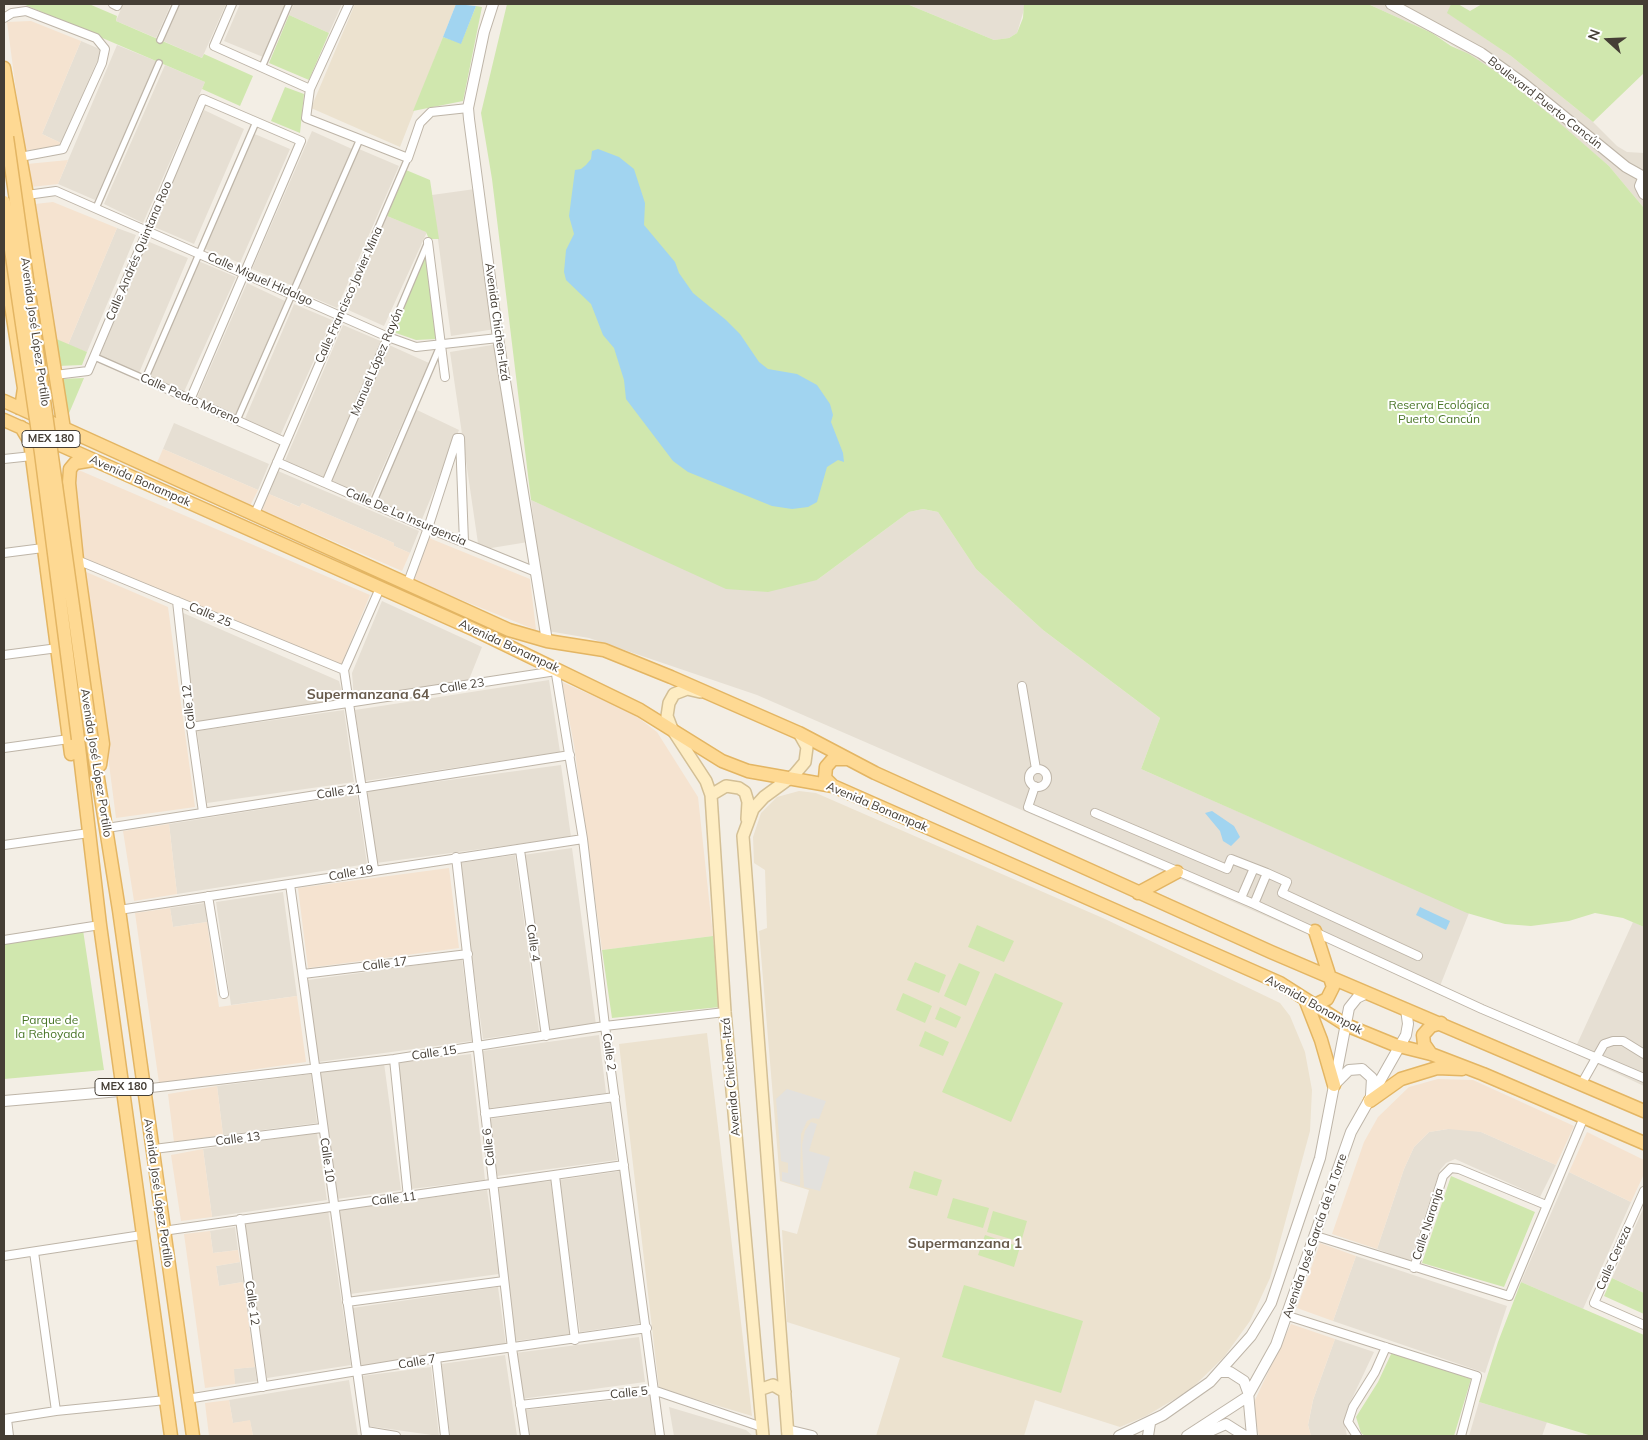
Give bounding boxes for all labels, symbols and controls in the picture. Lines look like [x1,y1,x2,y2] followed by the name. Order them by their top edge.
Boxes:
[1583,15,1633,65] north arrow
[1584,27,1604,43] text: N
[1485,54,1605,152] street label: Boulevard Puerto Cancún
[103,179,175,323] street label: Calle Andrés Quintana Roo
[312,224,386,366] street label: Calle Francisco Javier Mina
[205,249,315,309] street label: Calle Miguel Hidalgo
[17,257,53,407] street label: Avenida José López Portillo
[482,262,512,382] street label: Avenida Chichen-Itzá
[348,306,406,418] street label: Manuel López Rayón
[138,370,242,428] street label: Calle Pedro Moreno
[1388,398,1490,426] park label: Reserva Ecológica Puerto Cancún
[22,430,80,448] road number: MEX 180
[87,452,193,510] street label: Avenida Bonampak
[343,485,469,549] street label: Calle De La Insurgencia
[186,600,234,630] street label: Calle 25
[457,616,561,676] street label: Avenida Bonampak
[439,675,485,697] street label: Calle 23
[179,684,199,730] street label: Calle 12
[307,687,429,703] district label: Supermanzana 64
[77,688,115,838] street label: Avenida José López Portillo
[824,779,930,835] street label: Avenida Bonampak
[316,782,362,802] street label: Calle 21
[328,862,374,884] street label: Calle 19
[523,923,543,963] street label: Calle 4
[362,954,408,974] street label: Calle 17
[1263,972,1365,1038] street label: Avenida Bonampak
[15,1013,85,1041] park label: Parque de la Rehoyada
[719,1017,743,1137] street label: Avenida Chichen-Itzá
[599,1032,619,1072] street label: Calle 2
[411,1043,457,1063] street label: Calle 15
[95,1078,153,1096] road number: MEX 180
[140,1118,176,1268] street label: Avenida José López Portillo
[480,1127,498,1167] street label: Calle 6
[215,1129,261,1149] street label: Calle 13
[317,1137,337,1183] street label: Calle 10
[1280,1152,1350,1320] street label: Avenida José García de la Torre
[1410,1186,1446,1262] street label: Calle Naranja
[371,1189,417,1209] street label: Calle 11
[1593,1224,1635,1292] street label: Calle Cereza
[908,1236,1022,1252] district label: Supermanzana 1
[242,1280,262,1326] street label: Calle 12
[397,1352,437,1372] street label: Calle 7
[609,1384,649,1402] street label: Calle 5

